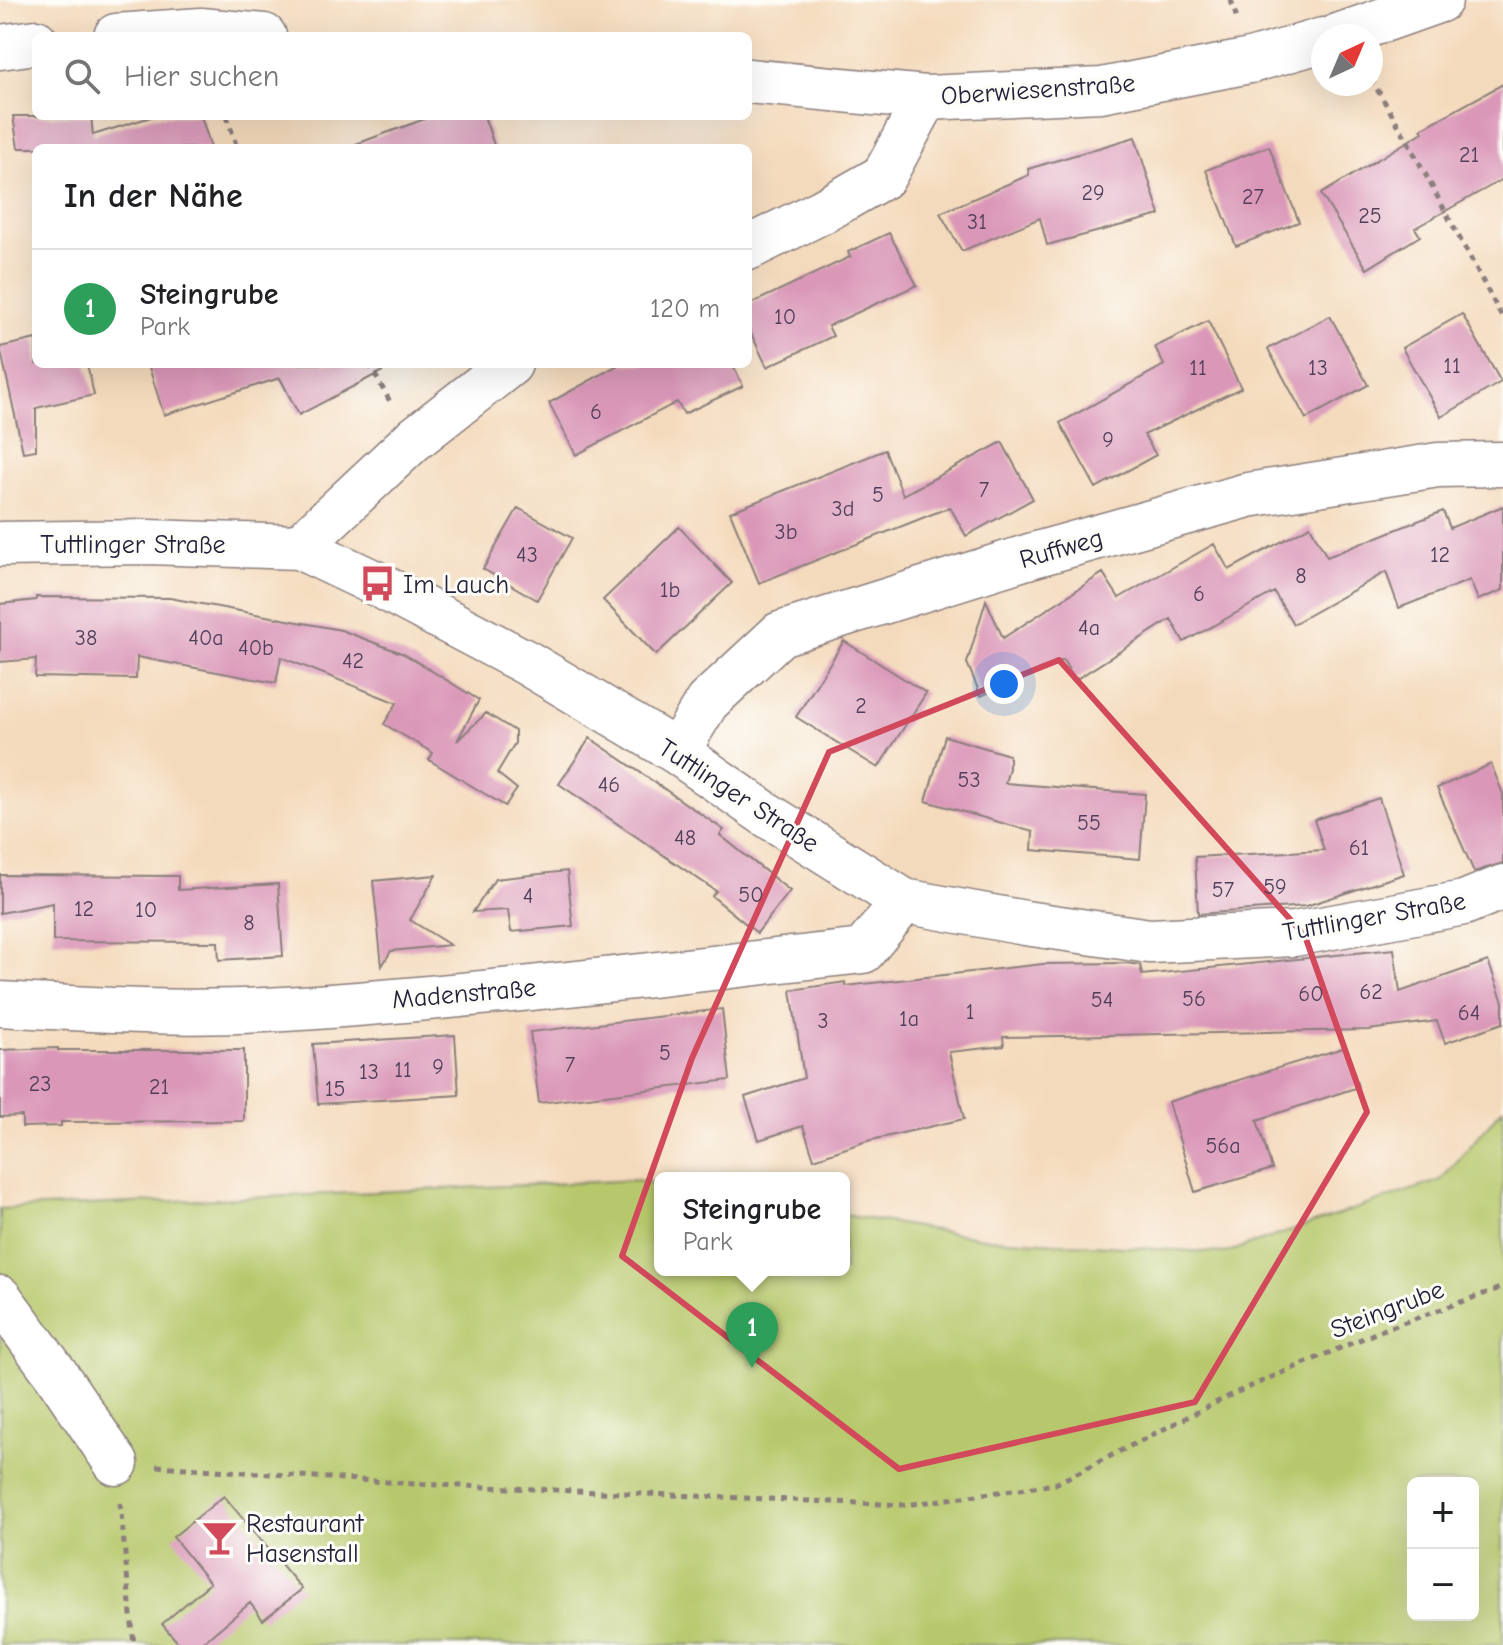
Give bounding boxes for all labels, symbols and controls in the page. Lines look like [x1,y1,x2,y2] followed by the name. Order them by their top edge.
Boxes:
[1311,24,1383,96] north arrow
[32,32,752,120] search box
[60,54,104,98] icon: search
[124,59,279,94] text: Hier suchen
[940,68,1136,112] street label: Oberwiesenstraße
[1459,142,1479,168] house number: 21
[64,176,243,216] text: In der Nähe
[1081,180,1105,206] house number: 29
[1242,184,1265,210] house number: 27
[1358,203,1382,229] house number: 25
[967,209,987,235] house number: 31
[140,277,278,312] text: Steingrube
[85,294,95,324] text: 1
[650,294,720,324] text: 120 m
[774,304,796,330] house number: 10
[140,312,190,342] text: Park
[1443,353,1461,379] house number: 11
[1189,355,1207,381] house number: 11
[1308,355,1328,381] house number: 13
[590,399,602,425] house number: 6
[1102,427,1114,453] house number: 9
[979,477,990,503] house number: 7
[872,482,884,508] house number: 5
[832,496,854,522] house number: 3d
[775,519,797,545] house number: 3b
[1016,523,1106,575] street label: Ruffweg
[40,530,226,560] street label: Tuttlinger Straße
[516,542,538,568] house number: 43
[1430,542,1450,568] house number: 12
[1295,563,1307,589] house number: 8
[358,565,396,603] bus stop icon: Im Lauch
[403,570,509,600] place label: Im Lauch
[660,577,680,603] house number: 1b
[1193,581,1205,607] house number: 6
[1078,615,1100,641] house number: 4a
[75,625,97,651] house number: 38
[188,625,224,651] house number: 40a
[238,635,274,661] house number: 40b
[342,648,364,674] house number: 42
[984,664,1024,704] your location
[855,693,867,719] house number: 2
[653,733,824,859] street label: Tuttlinger Straße
[957,767,981,793] house number: 53
[598,772,620,798] house number: 46
[1077,810,1101,836] house number: 55
[674,825,696,851] house number: 48
[1349,835,1369,861] house number: 61
[1263,874,1287,900] house number: 59
[1212,877,1235,903] house number: 57
[738,882,764,908] house number: 50
[523,883,533,909] house number: 4
[1280,886,1468,948] street label: Tuttlinger Straße
[74,896,94,922] house number: 12
[135,897,157,923] house number: 10
[243,910,255,936] house number: 8
[391,973,537,1015] street label: Madenstraße
[1359,979,1383,1005] house number: 62
[1298,981,1324,1007] house number: 60
[1182,986,1206,1012] house number: 56
[1091,987,1113,1013] house number: 54
[966,999,974,1025] house number: 1
[1458,1000,1480,1026] house number: 64
[899,1006,919,1032] house number: 1a
[817,1008,829,1034] house number: 3
[659,1040,671,1066] house number: 5
[565,1052,576,1078] house number: 7
[432,1054,444,1080] house number: 9
[394,1057,412,1083] house number: 11
[359,1059,379,1085] house number: 13
[29,1071,51,1097] house number: 23
[149,1074,169,1100] house number: 21
[325,1076,345,1102] house number: 15
[1205,1133,1241,1159] house number: 56a
[654,1172,850,1276] popup
[683,1192,821,1227] text: Steingrube
[683,1227,733,1257] text: Park
[1327,1275,1448,1345] street label: Steingrube
[726,1302,778,1368] pin: 1
[1407,1477,1479,1621] map controls
[1407,1477,1479,1549] button: +
[246,1509,365,1569] place label: Restaurant Hasenstall
[201,1519,239,1557] bar icon: Restaurant Hasenstall
[1407,1549,1479,1621] button: −

